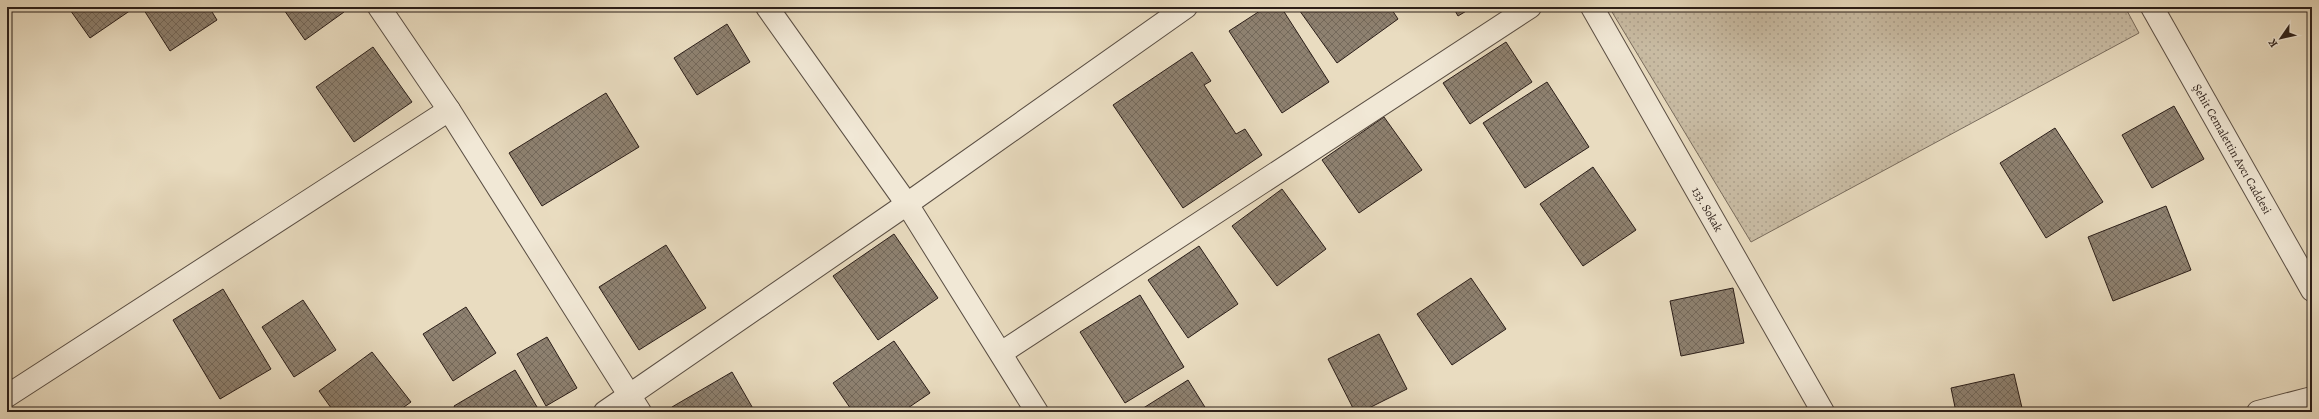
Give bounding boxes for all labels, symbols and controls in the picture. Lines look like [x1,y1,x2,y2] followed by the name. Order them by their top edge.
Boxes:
[2261,18,2301,58] north arrow
[2264,35,2281,51] text: K
[2189,81,2275,217] street label: Şehit Cemalettin Avcı Caddesi
[1688,184,1727,235] street label: 133. Sokak

